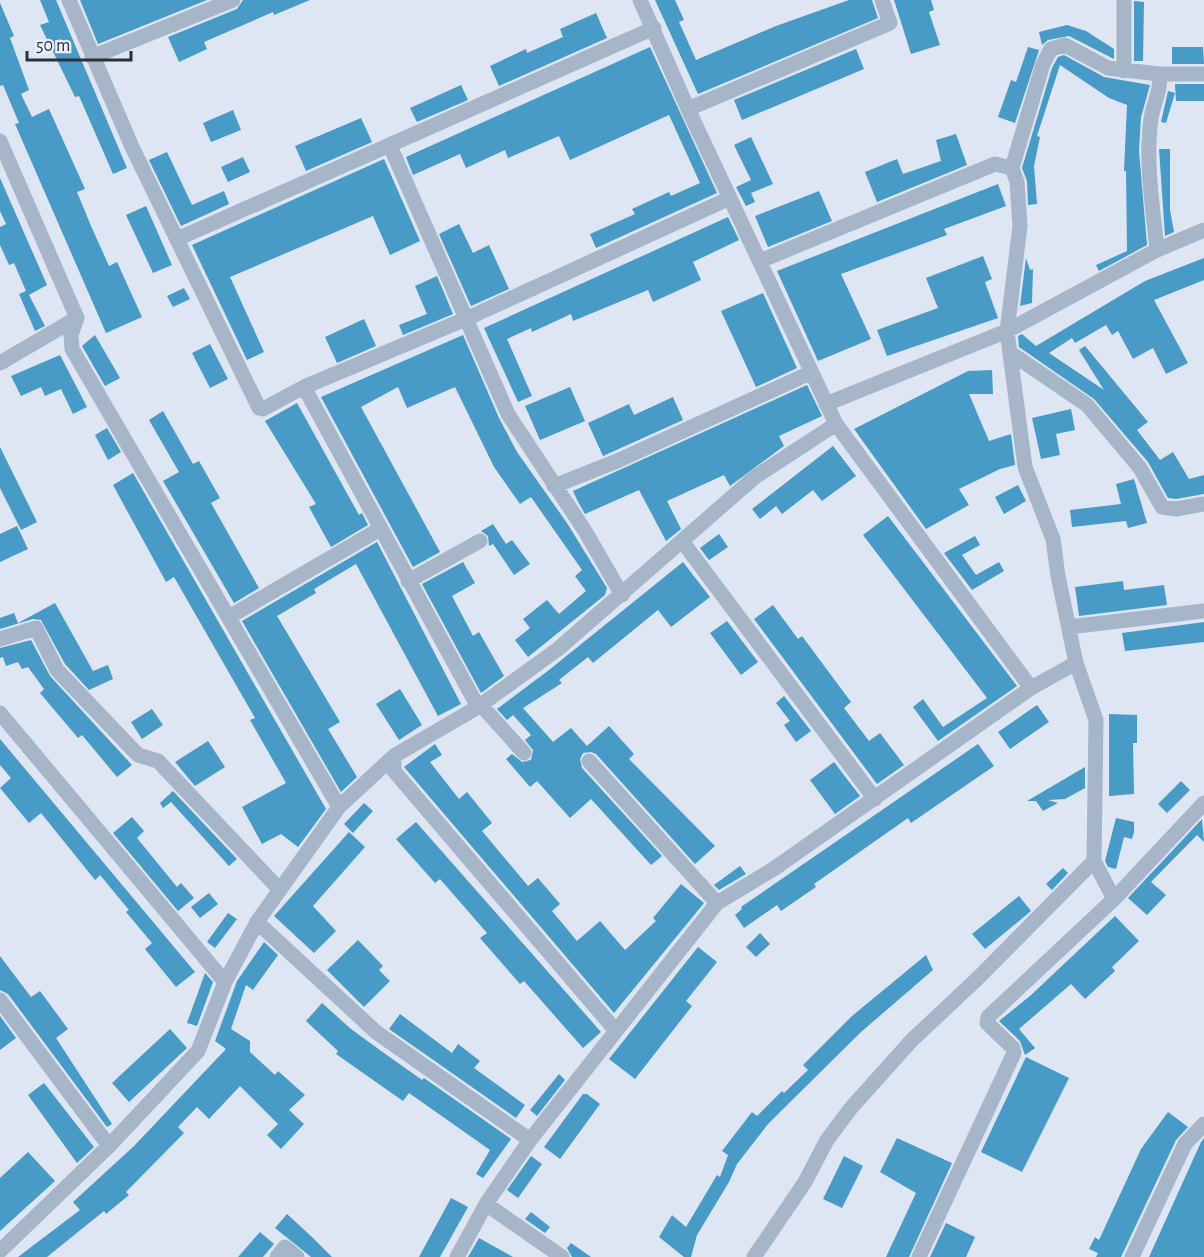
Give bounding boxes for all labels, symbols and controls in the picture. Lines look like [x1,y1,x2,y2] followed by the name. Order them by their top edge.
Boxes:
[27,24,130,62] scale bar
[36,37,70,55] text: 50 m

